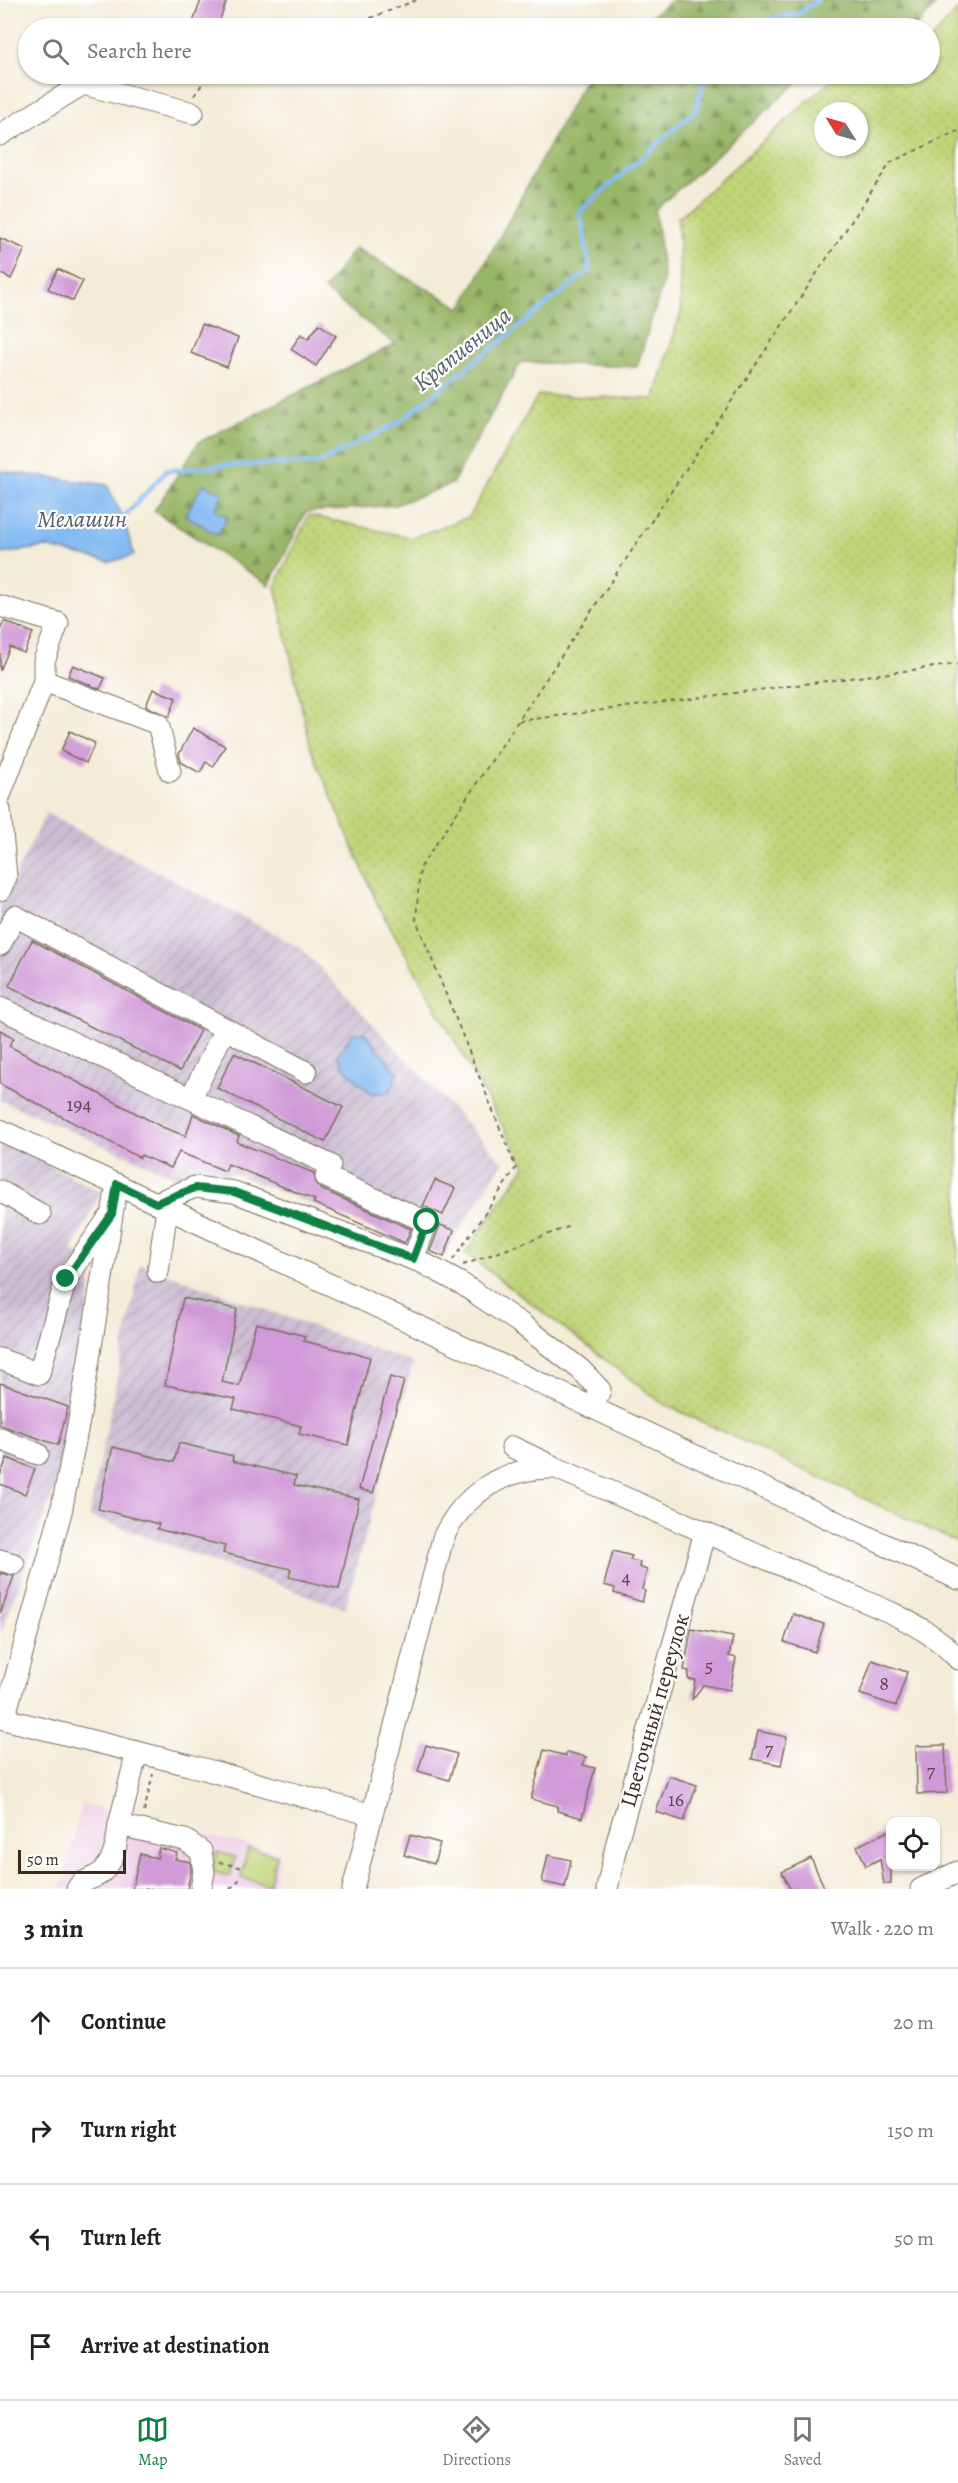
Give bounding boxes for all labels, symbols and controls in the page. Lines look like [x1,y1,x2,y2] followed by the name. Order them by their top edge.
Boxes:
[18,18,940,84] search box
[39,35,72,68] icon: search
[87,36,192,66] text: Search here
[814,102,868,156] north arrow
[406,300,518,398] water label: Крапивница
[37,503,127,535] water label: Мелашин
[67,1091,92,1118] house number: 194
[413,1208,439,1234] route start
[52,1265,78,1291] route end
[621,1564,631,1591] house number: 4
[613,1610,697,1810] street label: Цветочный переулок
[705,1652,713,1679] house number: 5
[879,1670,889,1697] house number: 8
[765,1735,774,1762] house number: 7
[927,1757,936,1784] house number: 7
[668,1786,684,1813] house number: 16
[886,1817,940,1871] map controls
[886,1817,940,1871] button: locate
[18,1847,126,1874] scale bar
[27,1849,59,1871] text: 50 m
[24,1911,84,1946] text: 3 min
[831,1915,934,1942] text: Walk · 220 m
[24,2006,57,2039] icon: ahead
[81,2007,166,2037] text: Continue
[893,2009,934,2036] text: 20 m
[24,2114,57,2147] icon: right
[81,2115,177,2145] text: Turn right
[887,2117,934,2144] text: 150 m
[24,2222,57,2255] icon: left
[81,2223,161,2253] text: Turn left
[894,2225,934,2252] text: 50 m
[24,2330,57,2363] icon: arrive
[81,2331,270,2361] text: Arrive at destination
[136,2413,169,2471] tab: Map
[442,2413,511,2471] tab: Directions
[784,2413,822,2471] tab: Saved

